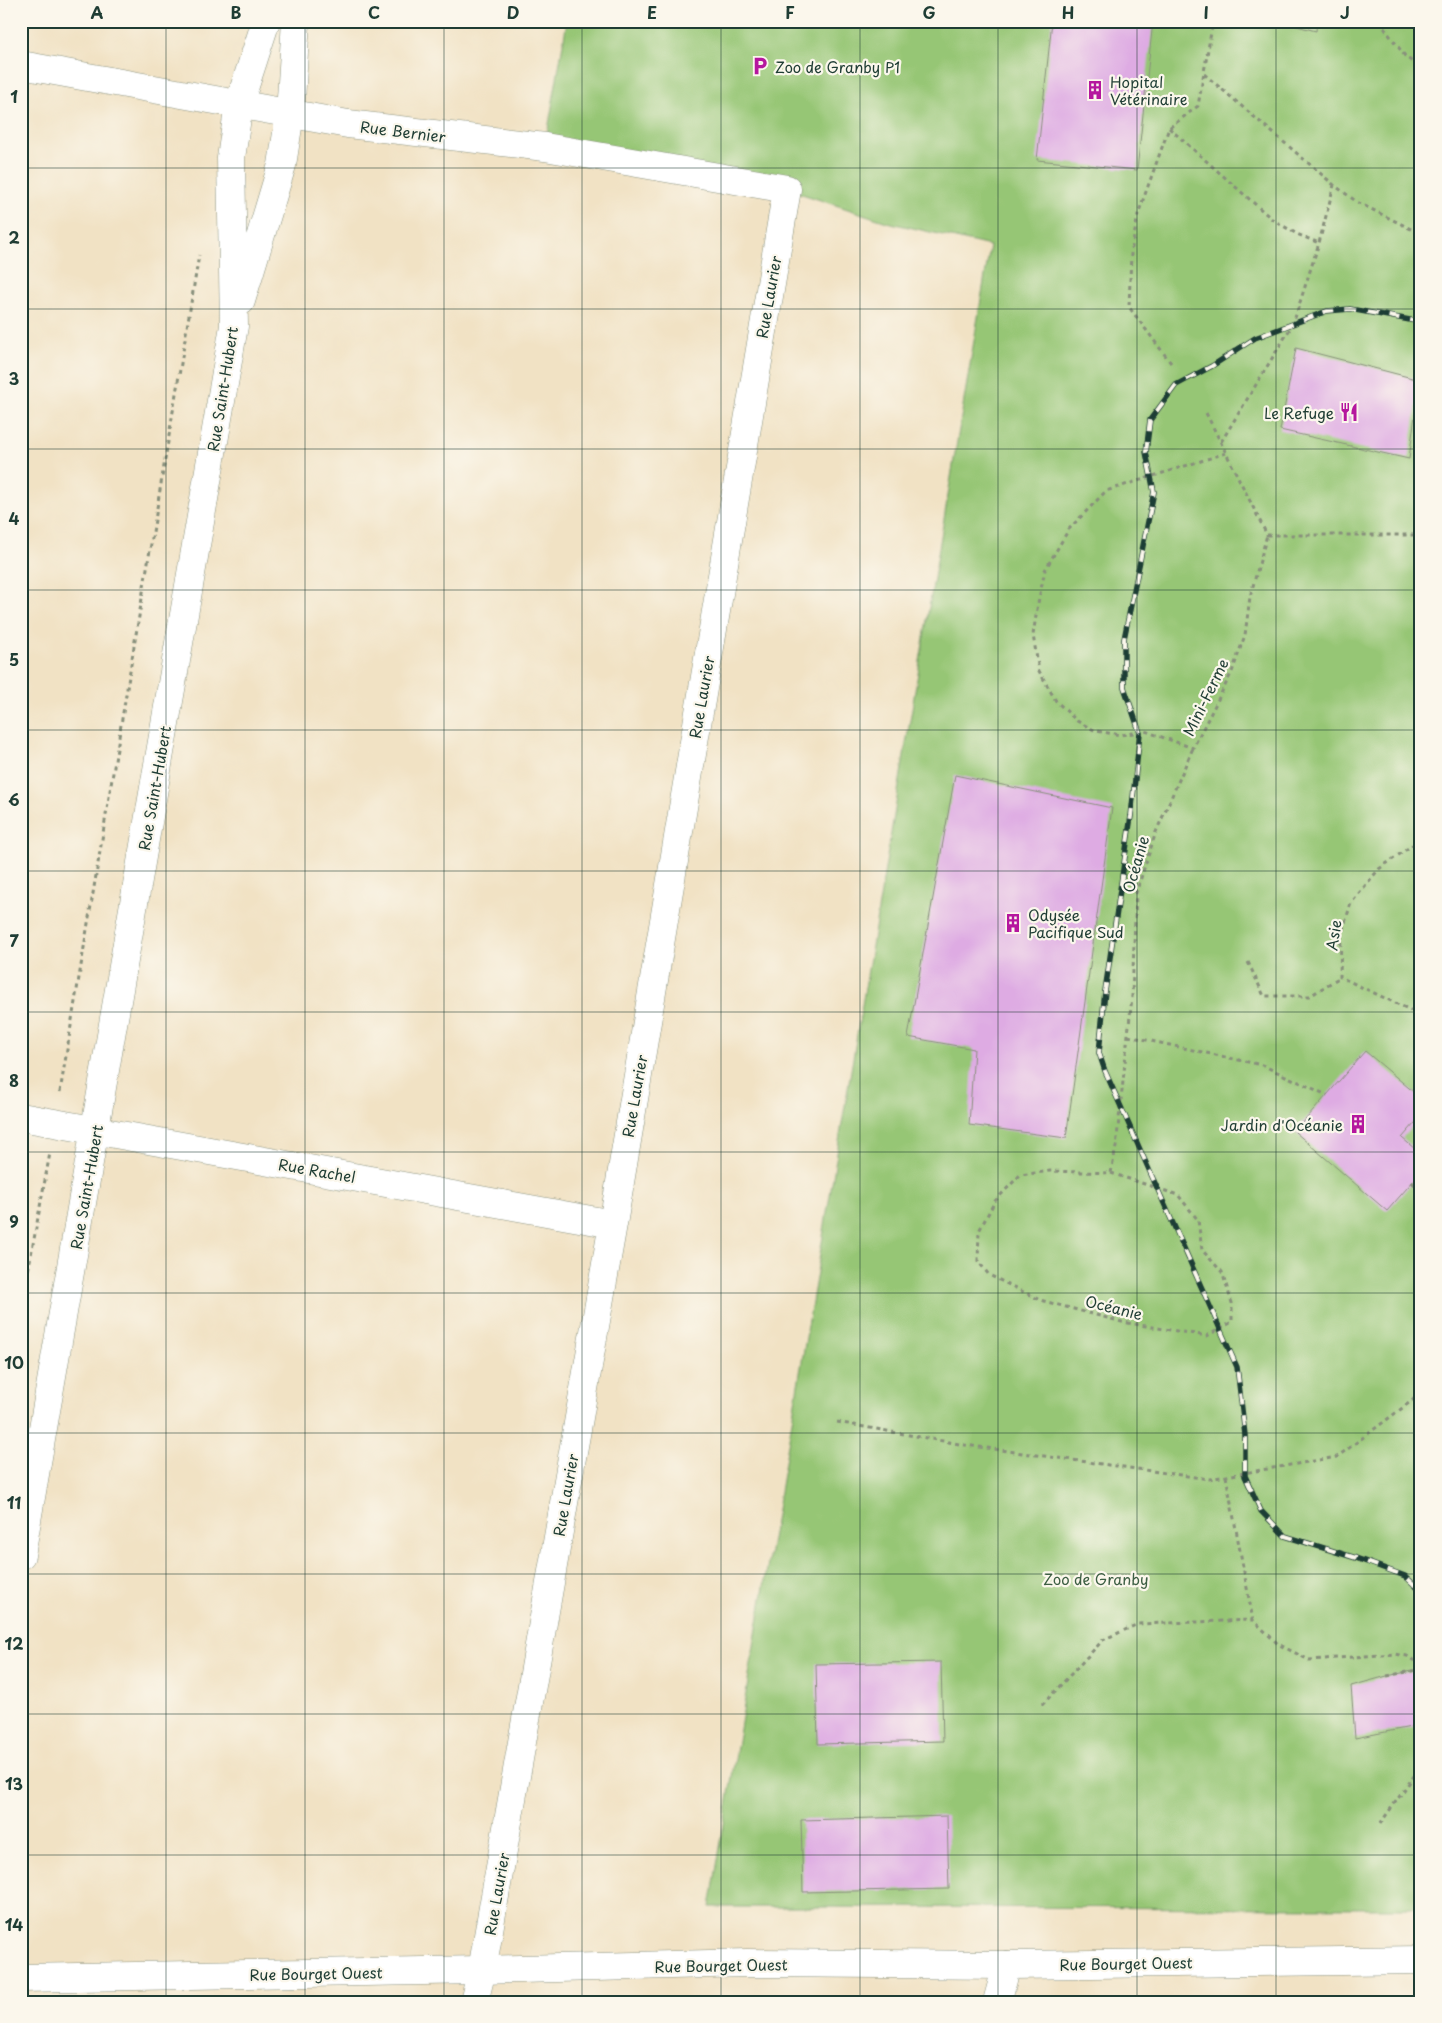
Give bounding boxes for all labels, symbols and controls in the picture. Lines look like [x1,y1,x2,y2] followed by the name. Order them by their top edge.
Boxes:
[91,0,104,24] text: A
[231,0,242,24] text: B
[368,0,380,24] text: C
[507,0,519,24] text: D
[647,0,657,24] text: E
[785,0,795,24] text: F
[922,0,936,24] text: G
[1062,0,1074,24] text: H
[1203,0,1209,24] text: I
[1340,0,1350,24] text: J
[749,55,771,77] parking icon: Zoo de Granby P1
[775,55,900,78] place label: Zoo de Granby P1
[1110,70,1188,110] place label: Hopital Vétérinaire
[1084,79,1106,101] building icon: Hopital Vétérinaire
[10,84,18,108] text: 1
[359,114,447,148] street label: Rue Bernier
[8,225,20,249] text: 2
[749,254,787,340] street label: Rue Laurier
[201,325,243,453] street label: Rue Saint-Hubert
[9,366,19,390] text: 3
[1264,401,1334,424] place label: Le Refuge
[1338,401,1360,423] restaurant icon: Le Refuge
[9,506,20,530] text: 4
[9,647,19,671] text: 5
[682,654,720,740] street label: Rue Laurier
[1176,654,1234,740] street label: Mini-Ferme
[132,724,176,852] street label: Rue Saint-Hubert
[8,787,20,811] text: 6
[1116,833,1154,895] street label: Océanie
[1028,903,1124,943] place label: Odysée Pacifique Sud
[1002,912,1024,934] building icon: Odysée Pacifique Sud
[1319,918,1347,952] street label: Asie
[9,928,19,952] text: 7
[615,1053,653,1139] street label: Rue Laurier
[9,1068,19,1092] text: 8
[1221,1113,1343,1136] place label: Jardin d'Océanie
[1347,1113,1369,1135] building icon: Jardin d'Océanie
[64,1123,108,1251] street label: Rue Saint-Hubert
[277,1152,357,1188] street label: Rue Rachel
[9,1209,19,1233] text: 9
[1083,1289,1145,1325] street label: Océanie
[4,1350,24,1374] text: 10
[546,1452,584,1538] street label: Rue Laurier
[7,1490,21,1514] text: 11
[1043,1567,1149,1590] park label: Zoo de Granby
[5,1631,23,1655] text: 12
[5,1771,23,1795] text: 13
[477,1851,515,1937] street label: Rue Laurier
[5,1912,23,1936] text: 14
[1059,1950,1193,1976] street label: Rue Bourget Ouest
[654,1952,788,1978] street label: Rue Bourget Ouest
[249,1960,383,1986] street label: Rue Bourget Ouest

